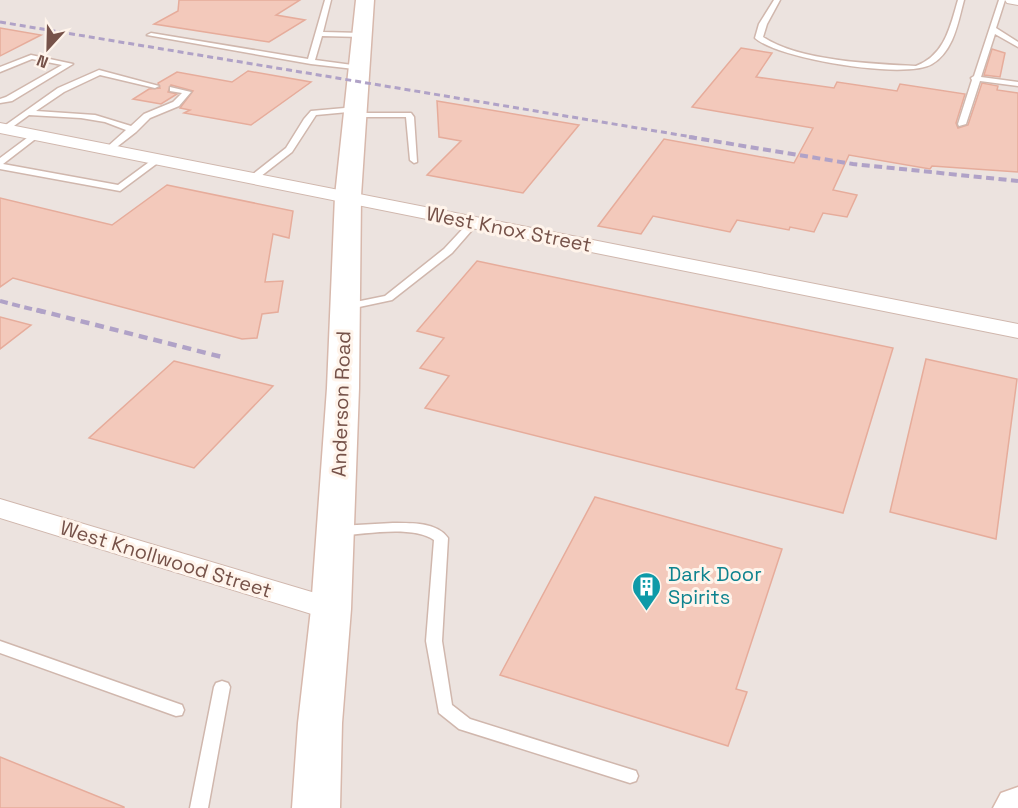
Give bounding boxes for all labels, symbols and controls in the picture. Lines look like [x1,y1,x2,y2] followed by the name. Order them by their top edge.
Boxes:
[18,18,78,78] north arrow
[34,50,51,73] text: N
[424,200,594,258] street label: West Knox Street
[325,330,357,478] street label: Anderson Road
[57,514,275,604] street label: West Knollwood Street
[668,561,762,610] place label: Dark Door Spirits
[631,570,663,612] building icon: Dark Door Spirits

